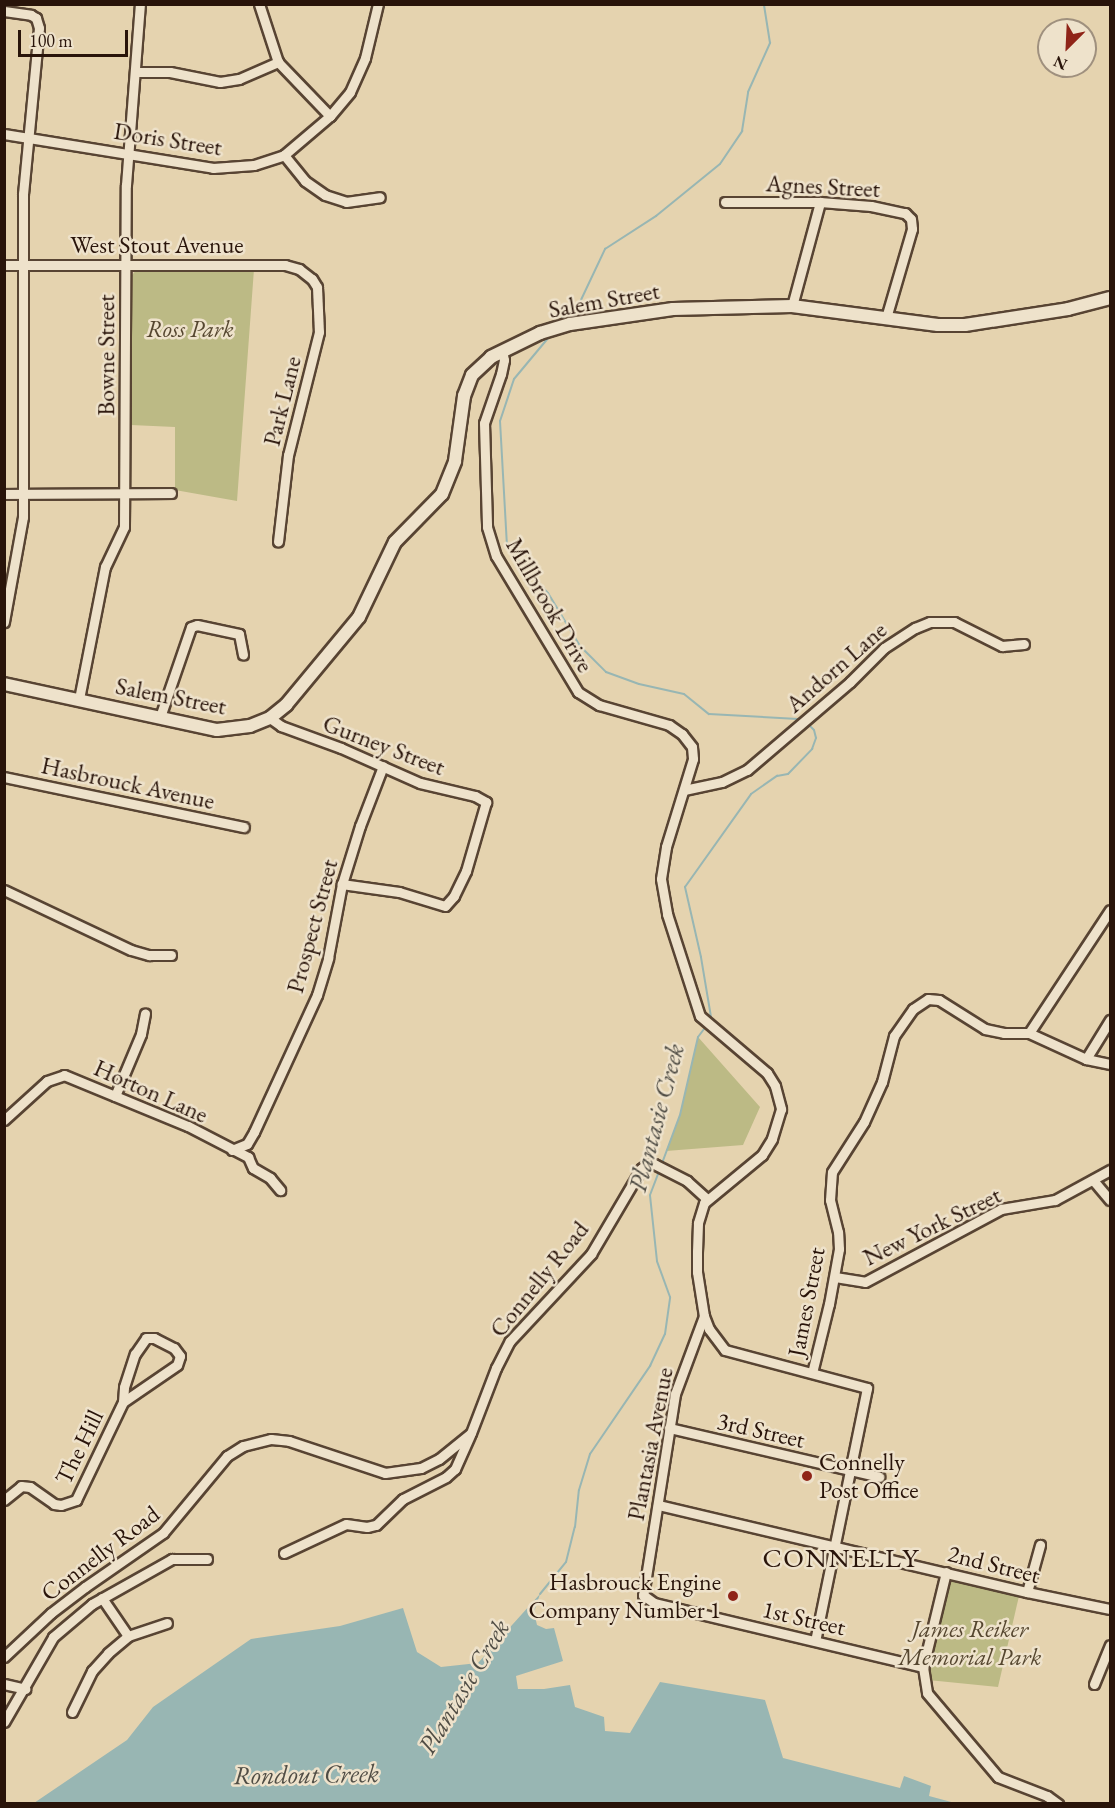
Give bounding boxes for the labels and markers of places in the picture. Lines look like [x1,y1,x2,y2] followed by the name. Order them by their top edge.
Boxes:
[819,1448,919,1504] place label: Connelly Post Office
[800,1469,814,1483] marker: Connelly Post Office
[528,1568,721,1624] place label: Hasbrouck Engine Company Number 1
[726,1589,740,1603] marker: Hasbrouck Engine Company Number 1

